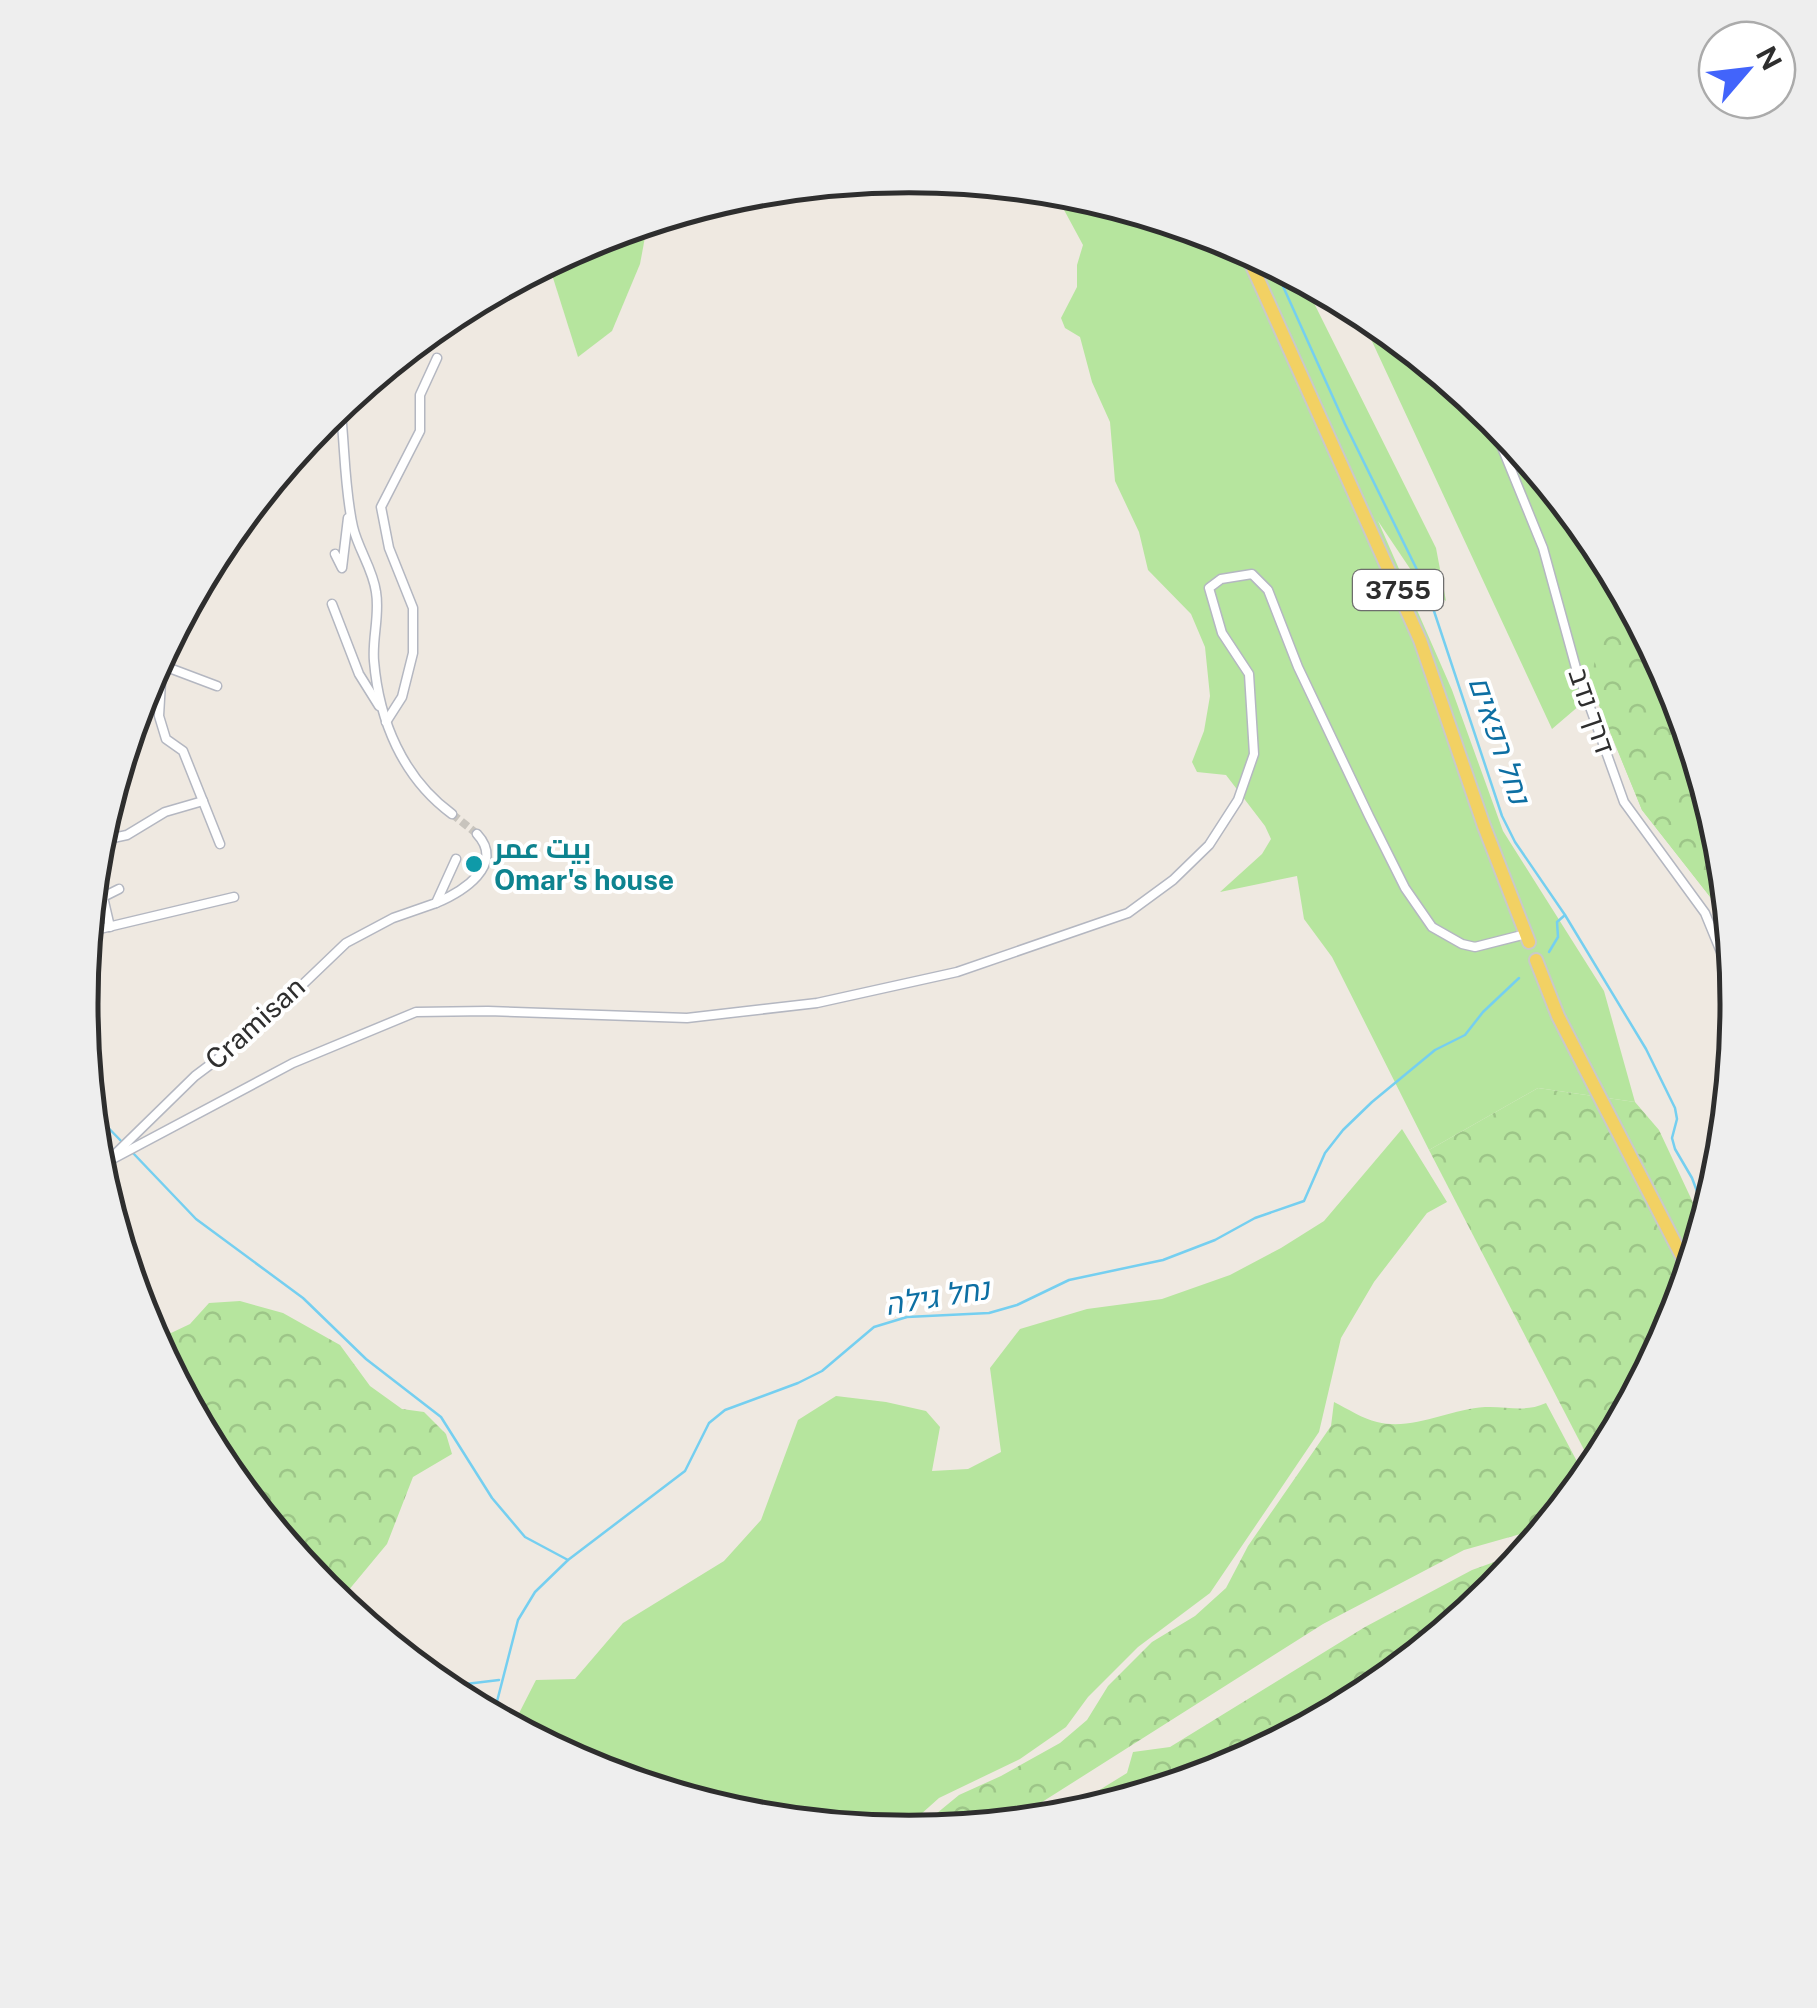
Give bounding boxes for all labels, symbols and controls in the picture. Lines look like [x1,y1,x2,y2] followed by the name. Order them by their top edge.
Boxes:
[1697,20,1797,120] north arrow
[1750,41,1789,75] text: N
[1353,570,1443,610] road number: 3755
[1562,664,1622,758] street label: דרך נדב
[1461,671,1539,810] water label: נחל רפאים
[493,831,674,896] place label: بيت عمر Omar's house
[463,853,485,875] marker: بيت عمر Omar's house
[198,969,311,1076] street label: Cramisan
[882,1270,994,1322] water label: נחל גילה

